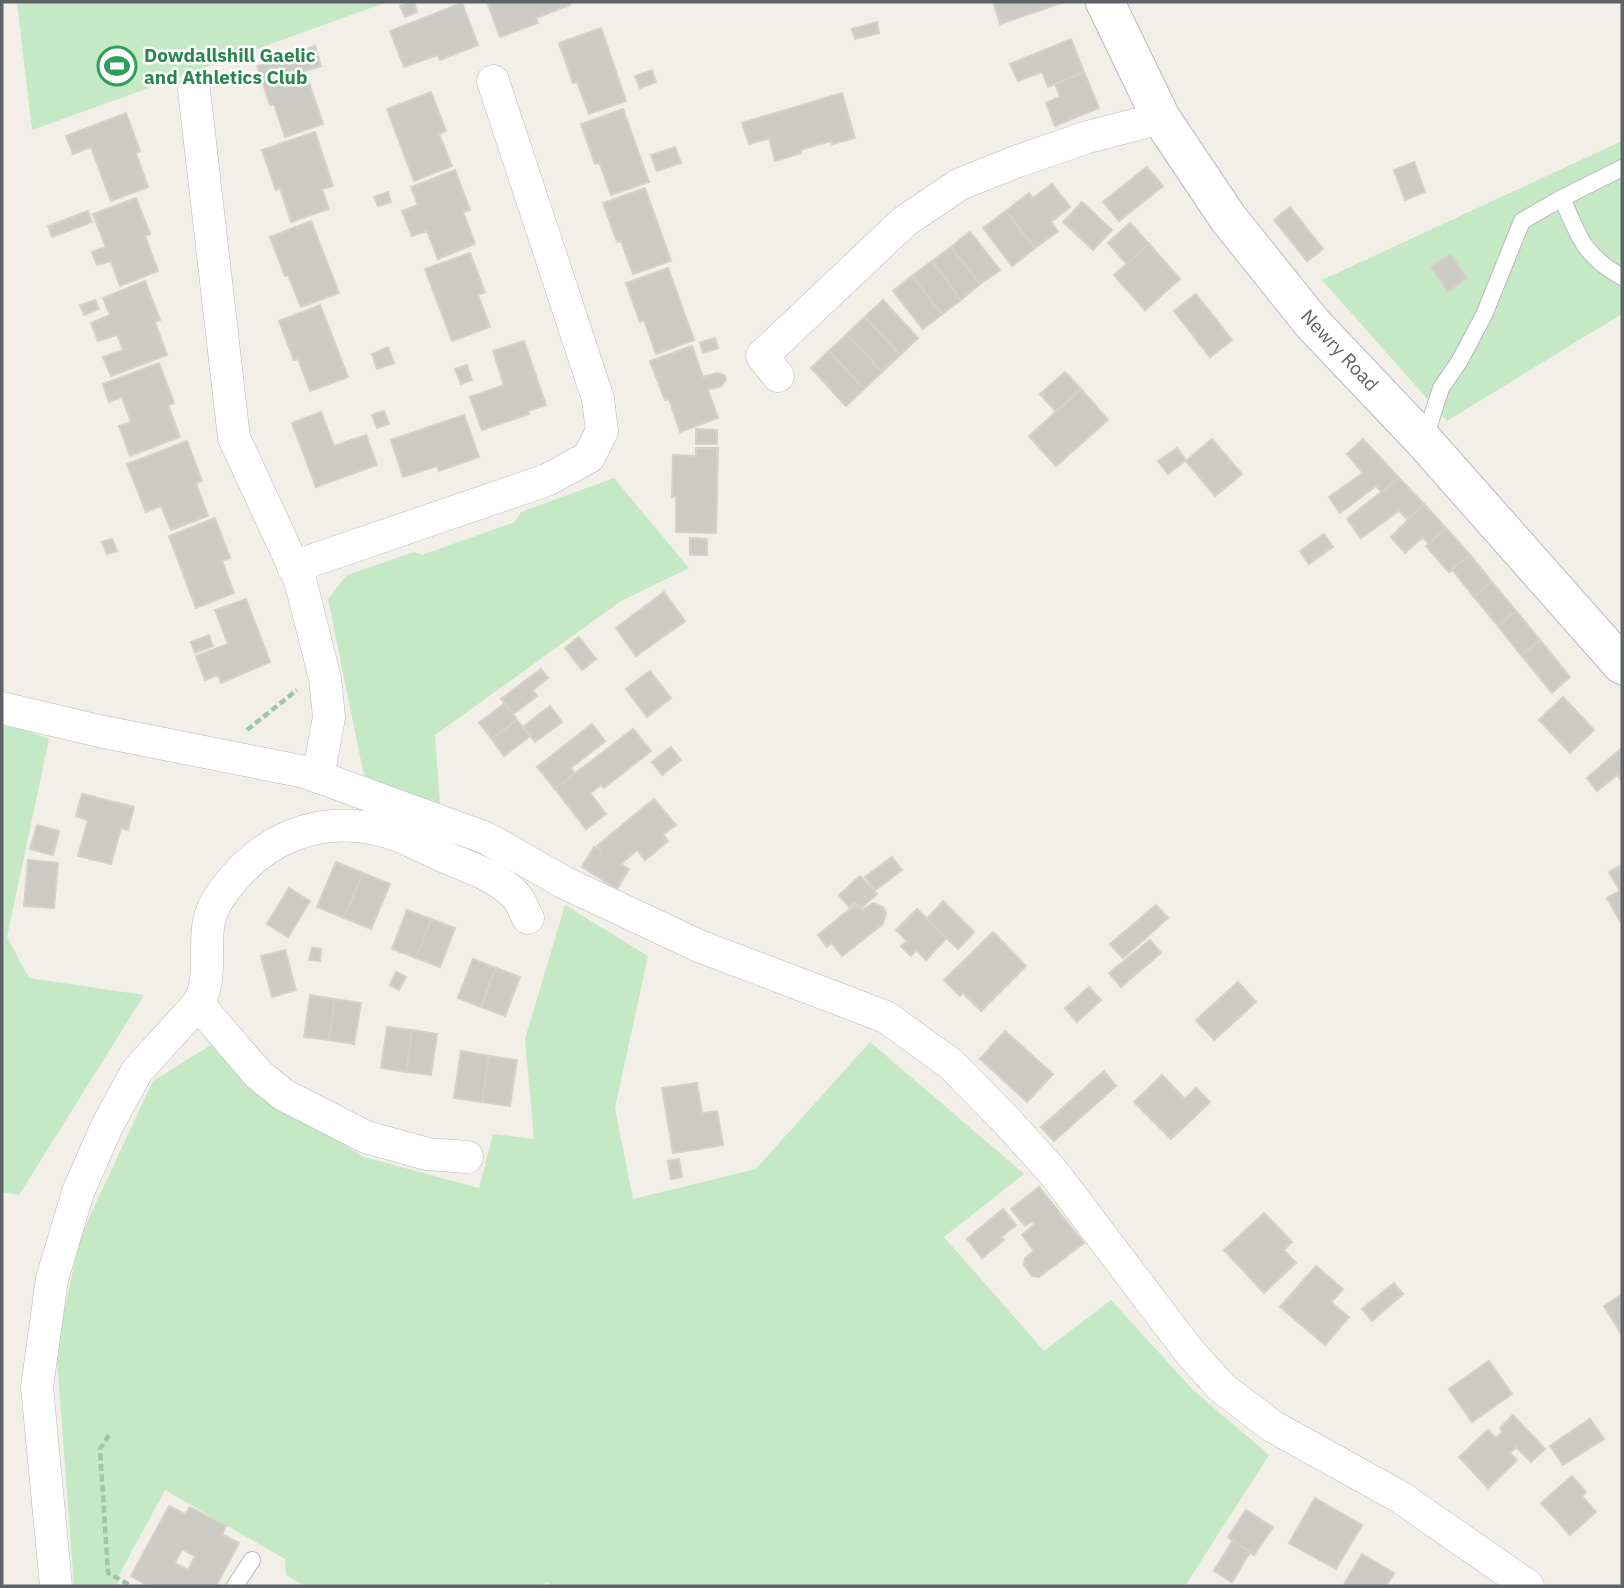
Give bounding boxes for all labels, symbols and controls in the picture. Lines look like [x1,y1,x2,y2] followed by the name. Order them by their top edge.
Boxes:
[144,43,316,89] place label: Dowdallshill Gaelic and Athletics Club
[96,45,138,87] sports icon: Dowdallshill Gaelic and Athletics Club
[1296,304,1384,396] street label: Newry Road

